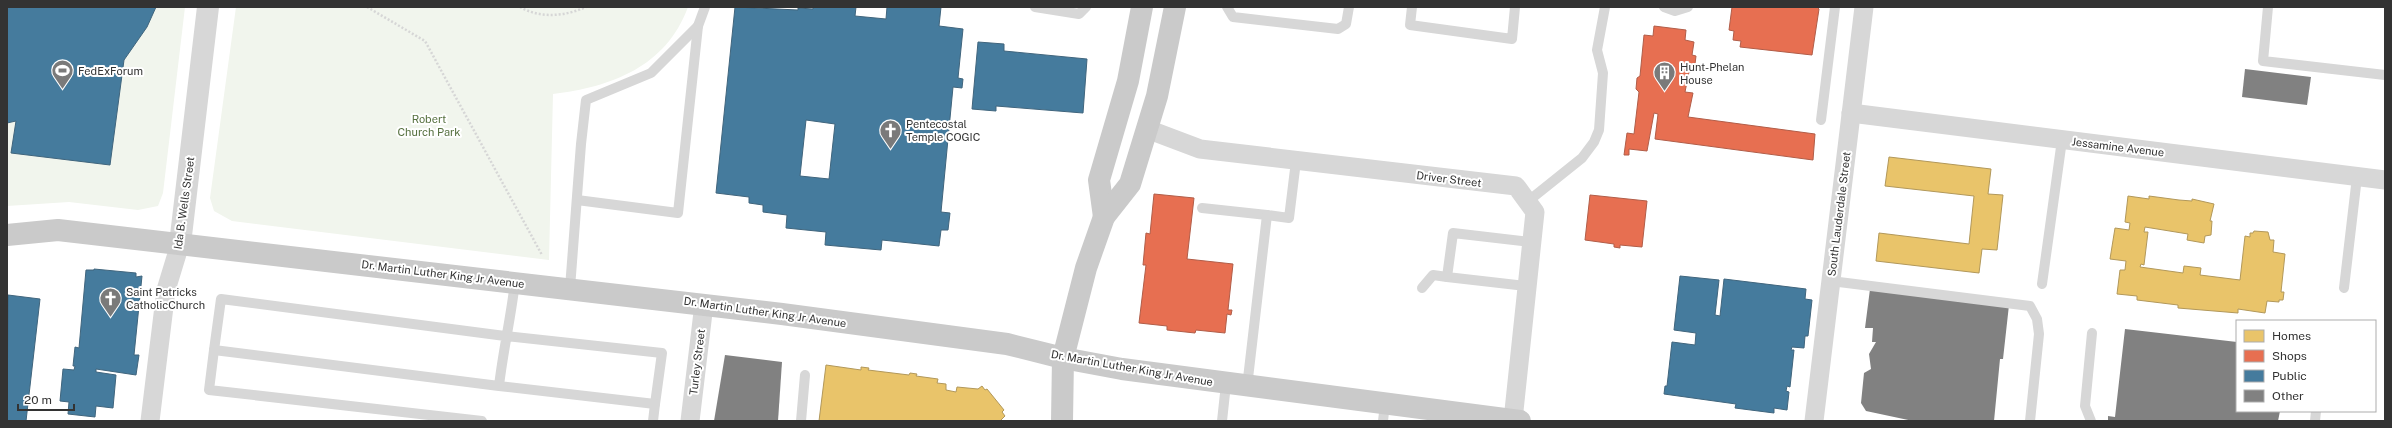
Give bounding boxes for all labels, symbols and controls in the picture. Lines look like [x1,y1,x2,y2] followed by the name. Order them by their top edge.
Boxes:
[50,58,76,91] sports icon: FedExForum
[1651,60,1677,93] building icon: Hunt-Phelan House
[1680,61,1744,86] place label: Hunt-Phelan House
[78,65,143,77] place label: FedExForum
[398,113,460,138] park label: Robert Church Park
[877,117,903,150] church icon: Pentecostal Temple COGIC
[906,118,980,143] place label: Pentecostal Temple COGIC
[2071,135,2165,159] street label: Jessamine Avenue
[1825,151,1853,277] street label: South Lauderdale Street
[172,156,196,250] street label: Ida B. Wells Street
[1416,169,1482,189] street label: Driver Street
[361,258,525,290] street label: Dr. Martin Luther King Jr Avenue
[97,285,123,318] church icon: Saint Patricks CatholicChurch
[126,286,205,311] place label: Saint Patricks CatholicChurch
[683,295,847,329] street label: Dr. Martin Luther King Jr Avenue
[2236,320,2376,412] legend
[687,328,707,396] street label: Turley Street
[2272,329,2311,343] text: Homes
[1050,348,1214,388] street label: Dr. Martin Luther King Jr Avenue
[2272,349,2307,363] text: Shops
[2272,369,2307,383] text: Public
[18,386,74,412] scale bar
[2272,389,2304,403] text: Other
[24,393,52,407] text: 20 m

